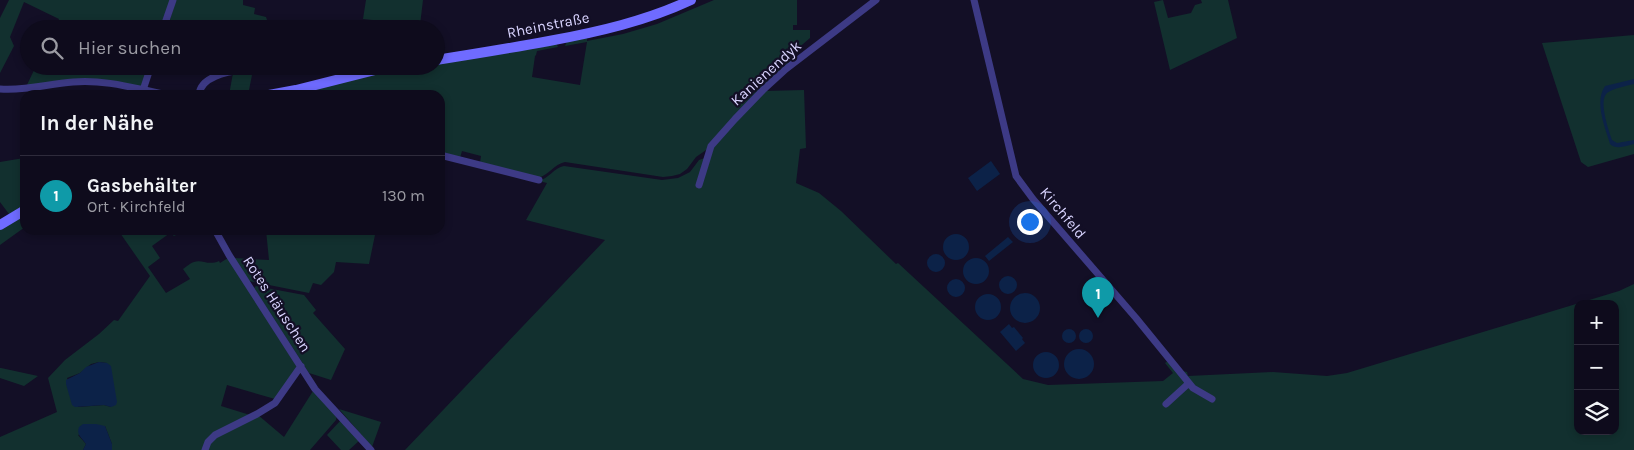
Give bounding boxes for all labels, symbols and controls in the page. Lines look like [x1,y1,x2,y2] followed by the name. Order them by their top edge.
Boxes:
[505,8,591,42] street label: Rheinstraße
[20,20,445,75] search box
[38,34,66,62] icon: search
[78,37,181,59] text: Hier suchen
[727,37,805,109] street label: Kanienendyk
[40,111,154,135] text: In der Nähe
[87,175,197,197] text: Gasbehälter
[1036,184,1090,242] street label: Kirchfeld
[53,186,59,205] text: 1
[382,186,425,205] text: 130 m
[87,197,185,216] text: Ort · Kirchfeld
[1017,209,1043,235] your location
[239,253,315,355] street label: Rotes Häuschen
[1082,277,1114,318] pin: 1
[1574,300,1619,435] map controls
[1574,300,1619,345] button: +
[1574,345,1619,390] button: −
[1574,390,1619,435] button: layers

